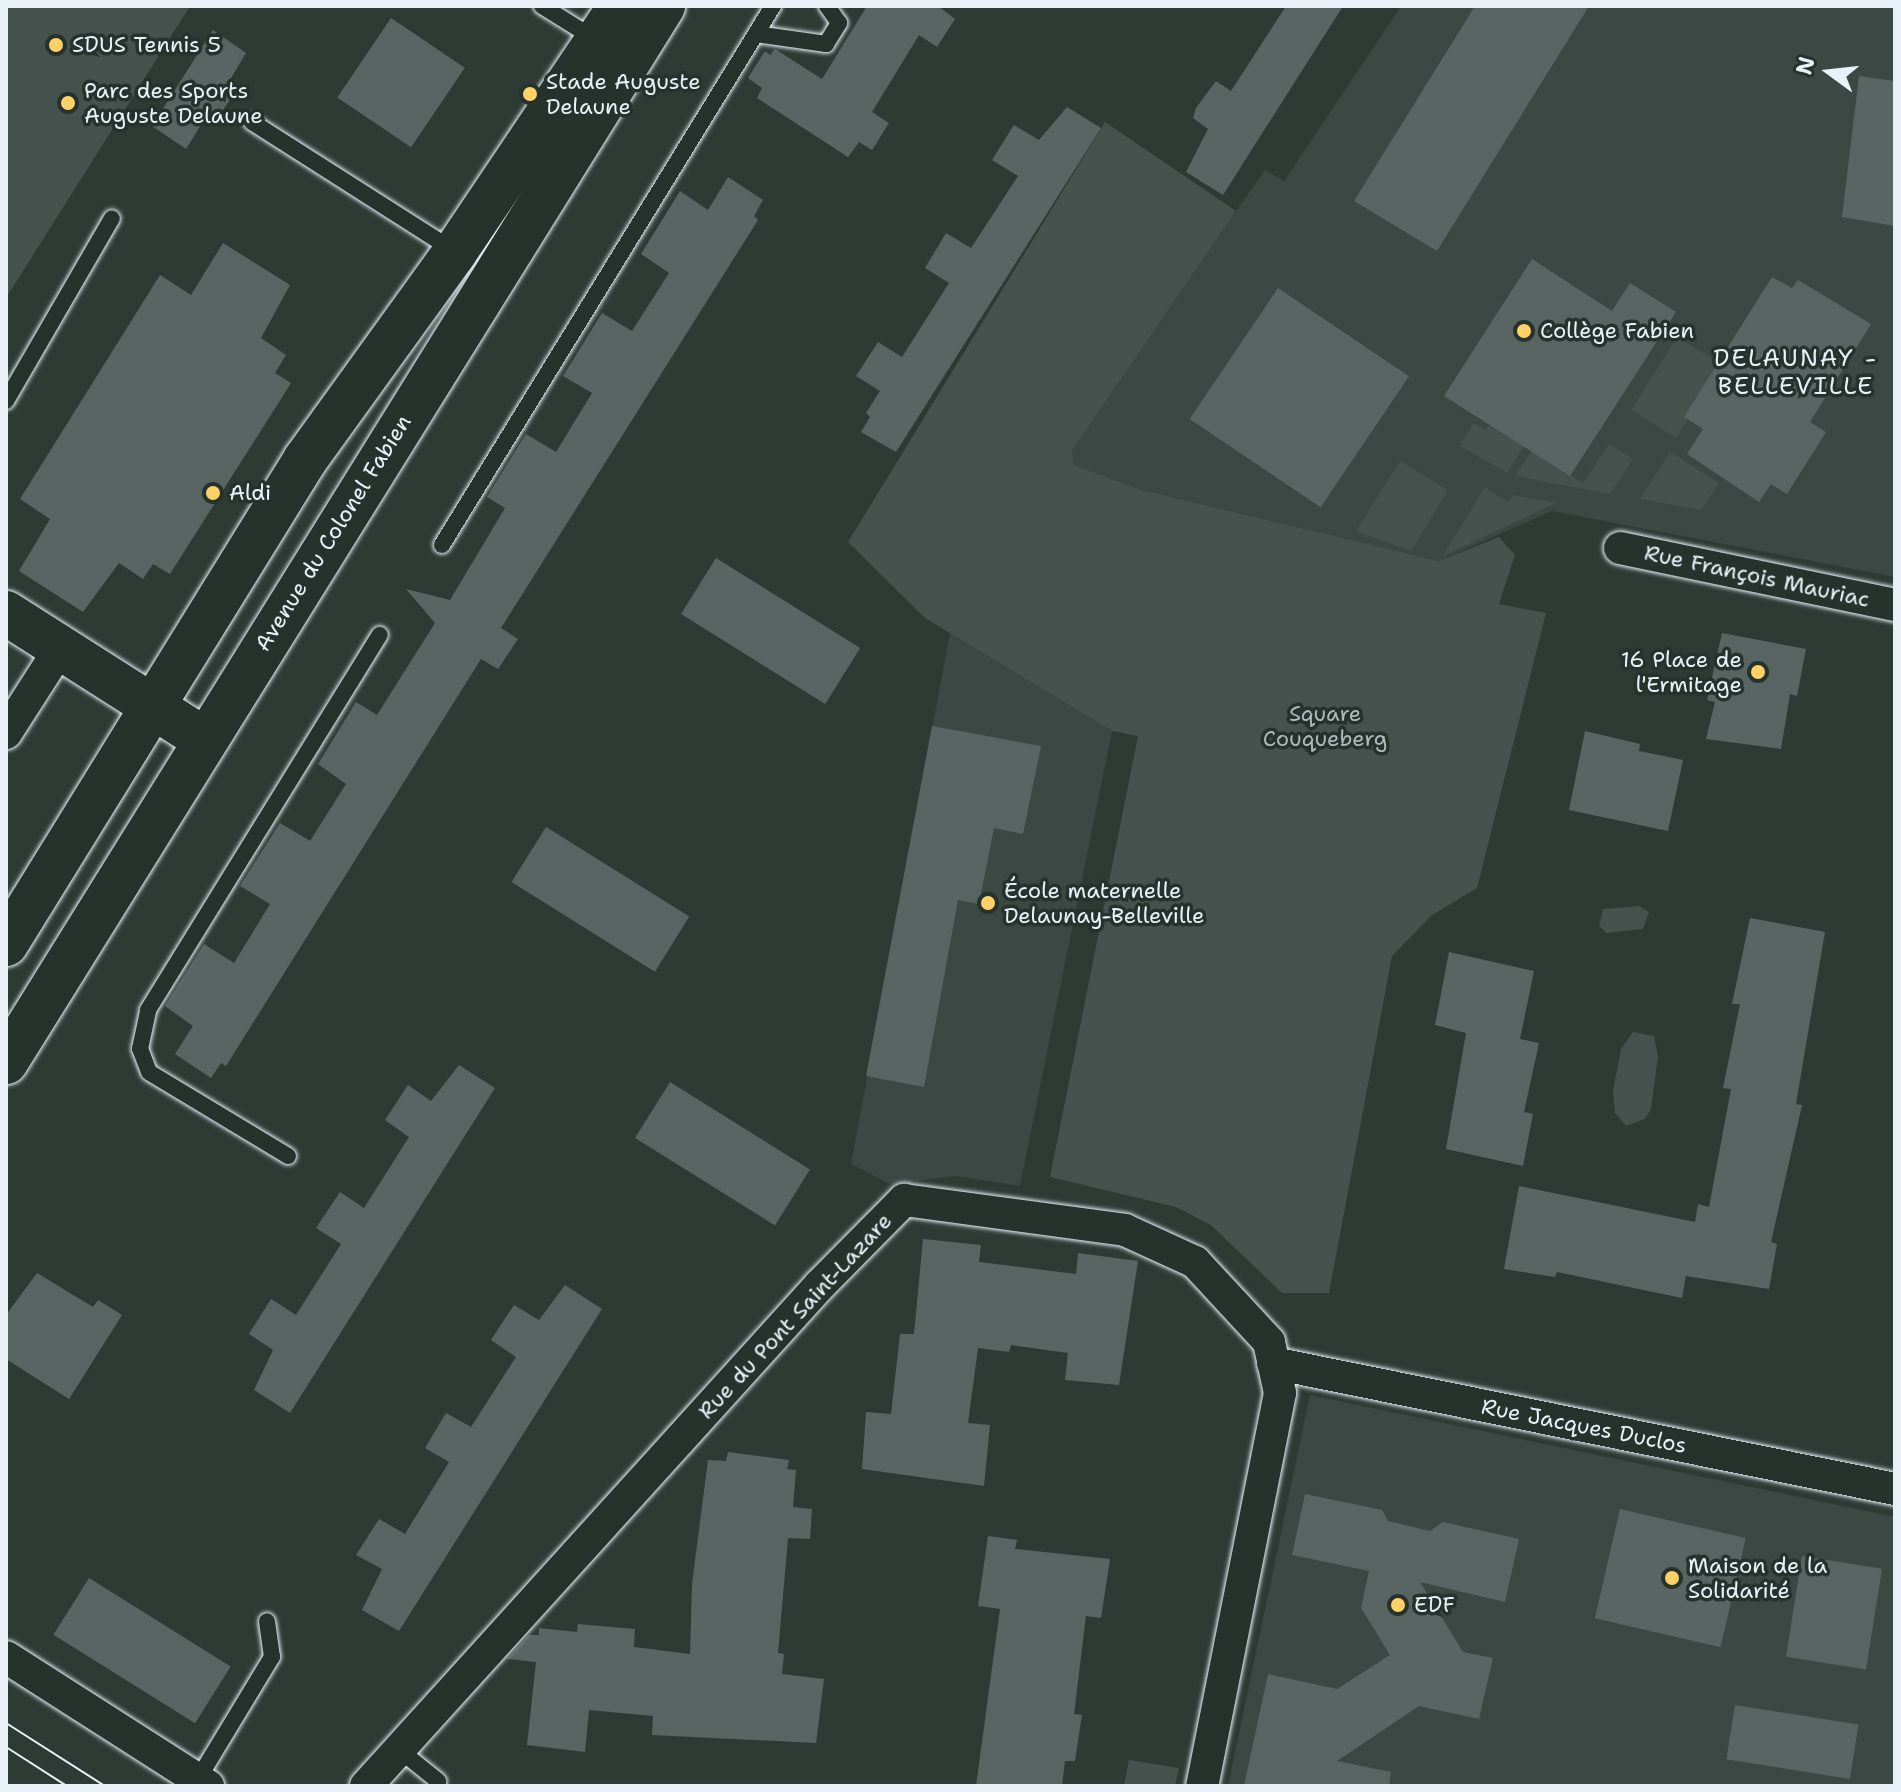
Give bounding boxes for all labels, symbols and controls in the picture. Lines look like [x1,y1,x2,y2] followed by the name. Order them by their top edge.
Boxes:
[72,32,221,58] place label: SDUS Tennis 5
[1789,32,1869,112] north arrow
[47,36,65,54] marker: SDUS Tennis 5
[1789,53,1822,78] text: N
[546,68,701,120] place label: Stade Auguste Delaune
[84,77,263,128] place label: Parc des Sports Auguste Delaune
[521,85,539,103] marker: Stade Auguste Delaune
[59,94,77,112] marker: Parc des Sports Auguste Delaune
[1540,318,1694,344] place label: Collège Fabien
[1515,322,1533,340] marker: Collège Fabien
[1714,345,1878,401] district label: DELAUNAY - BELLEVILLE
[249,410,417,656] street label: Avenue du Colonel Fabien
[229,480,271,506] place label: Aldi
[204,484,222,502] marker: Aldi
[1642,539,1872,613] street label: Rue François Mauriac
[1621,646,1742,698] place label: 16 Place de l'Ermitage
[1749,663,1767,681] marker: 16 Place de l'Ermitage
[1263,700,1387,752] park label: Square Couqueberg
[1004,877,1204,928] place label: École maternelle Delaunay-Belleville
[979,894,997,912] marker: École maternelle Delaunay-Belleville
[693,1208,897,1424] street label: Rue du Pont Saint-Lazare
[1479,1393,1689,1459] street label: Rue Jacques Duclos
[1688,1552,1827,1604] place label: Maison de la Solidarité
[1663,1569,1681,1587] marker: Maison de la Solidarité
[1414,1592,1455,1618] place label: EDF
[1389,1596,1407,1614] marker: EDF

